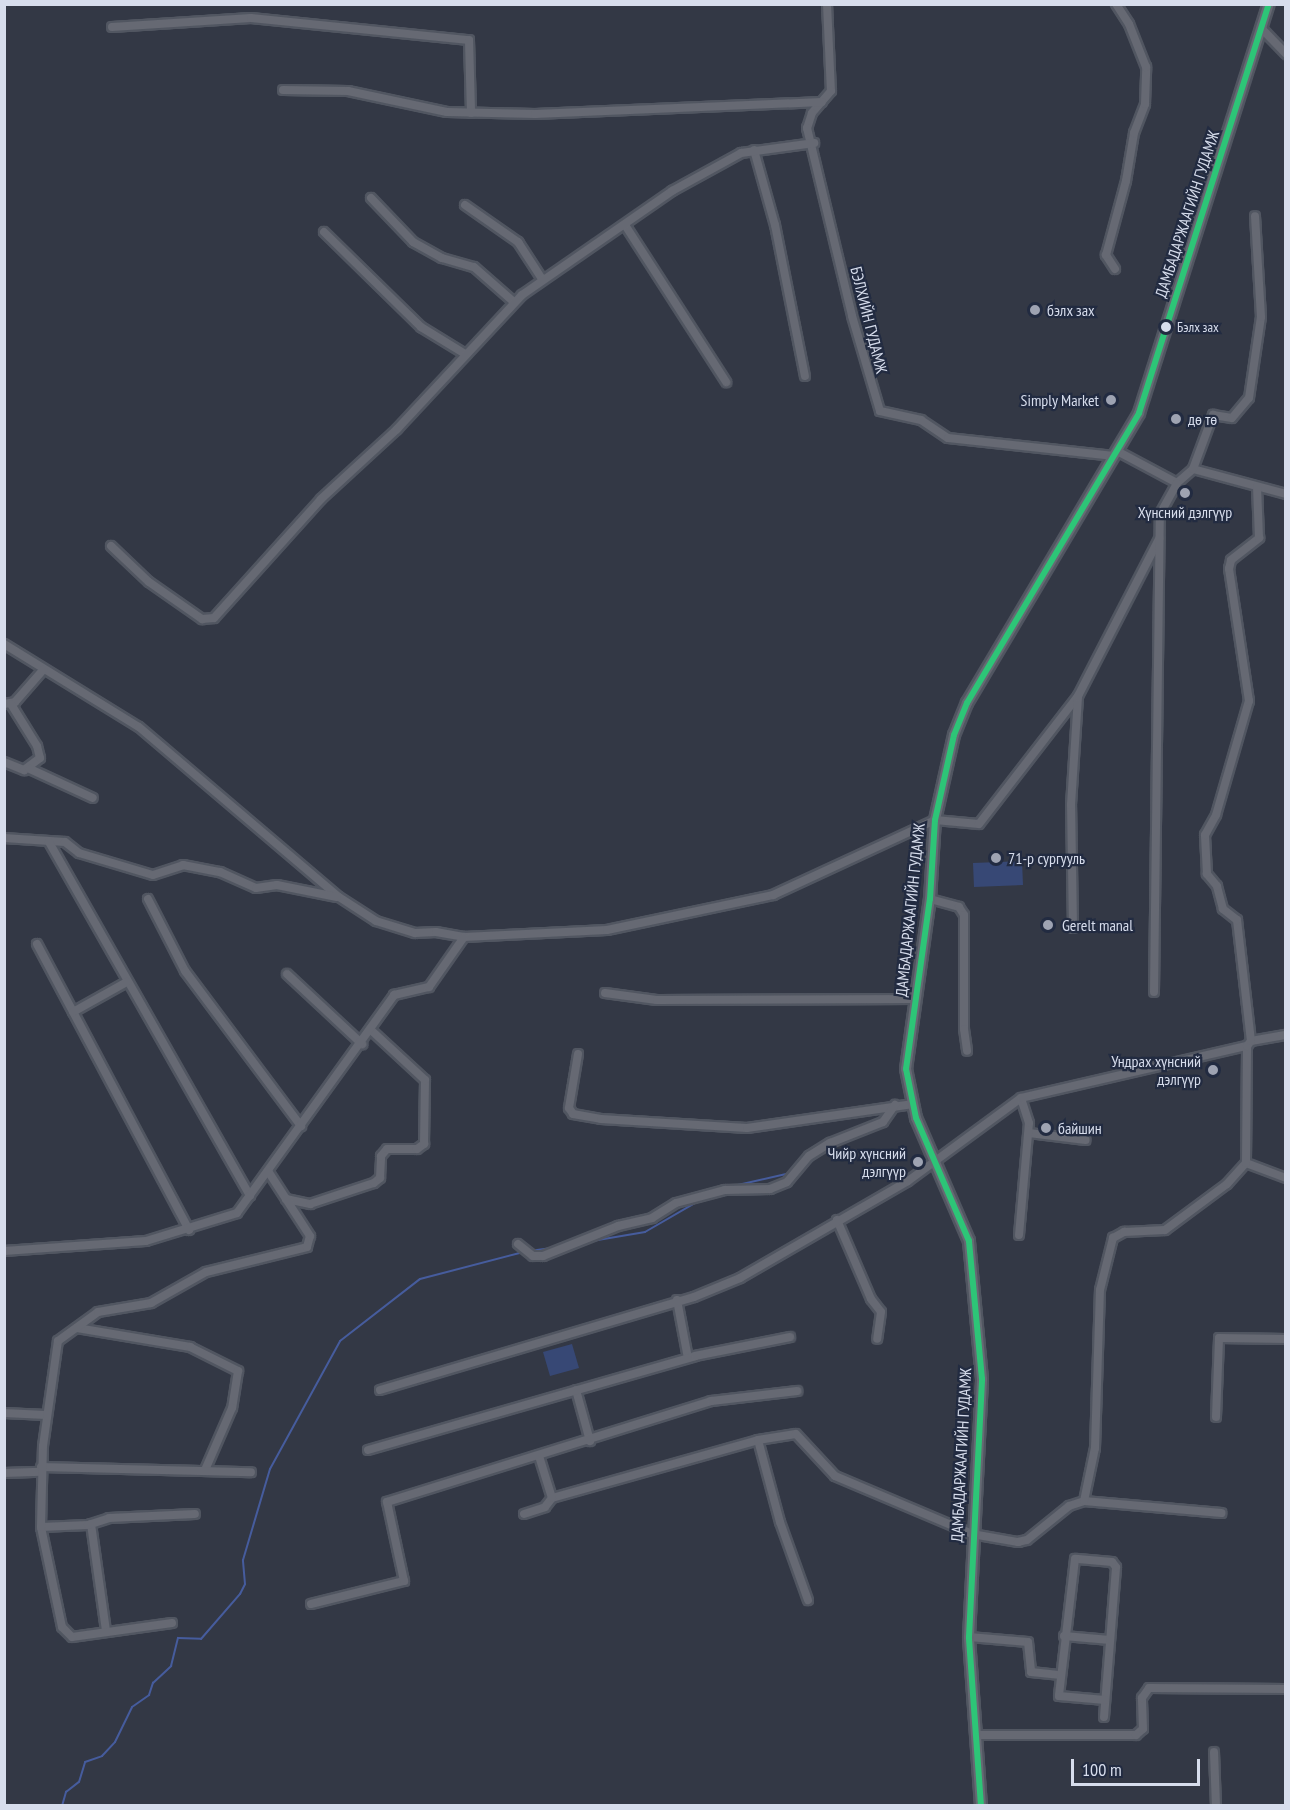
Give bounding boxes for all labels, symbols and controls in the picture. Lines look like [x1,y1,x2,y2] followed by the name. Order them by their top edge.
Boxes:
[1151,128,1223,300] street label: ДАМБАДАРЖААГИЙН ГУДАМЖ
[846,265,892,375] street label: БЭЛХИЙН ГУДАМЖ
[1047,300,1095,320] place label: бэлх зах
[1028,303,1042,317] marker: бэлх зах
[1177,319,1219,335] place label: Бэлх зах
[1160,321,1172,333] marker: Бэлх зах
[1020,390,1099,410] place label: Simply Market
[1104,393,1118,407] marker: Simply Market
[1188,409,1217,429] place label: дө тө
[1169,412,1183,426] marker: дө тө
[1178,486,1192,500] marker: Хүнсний дэлгүүр
[1138,502,1232,522] place label: Хүнсний дэлгүүр
[891,822,929,998] street label: ДАМБАДАРЖААГИЙН ГУДАМЖ
[1008,848,1085,868] place label: 71-р сургууль
[989,851,1003,865] marker: 71-р сургууль
[1062,915,1133,935] place label: Gerelt manal
[1039,916,1057,934] marker: Gerelt manal
[1111,1051,1201,1089] place label: Ундрах хүнсний дэлгүүр
[1206,1063,1220,1077] marker: Ундрах хүнсний дэлгүүр
[1058,1118,1102,1138] place label: байшин
[1039,1121,1053,1135] marker: байшин
[827,1143,906,1181] place label: Чийр хүнсний дэлгүүр
[911,1155,925,1169] marker: Чийр хүнсний дэлгүүр
[947,1367,975,1543] street label: ДАМБАДАРЖААГИЙН ГУДАМЖ
[1074,1747,1203,1785] scale bar
[1082,1758,1122,1781] text: 100 m

